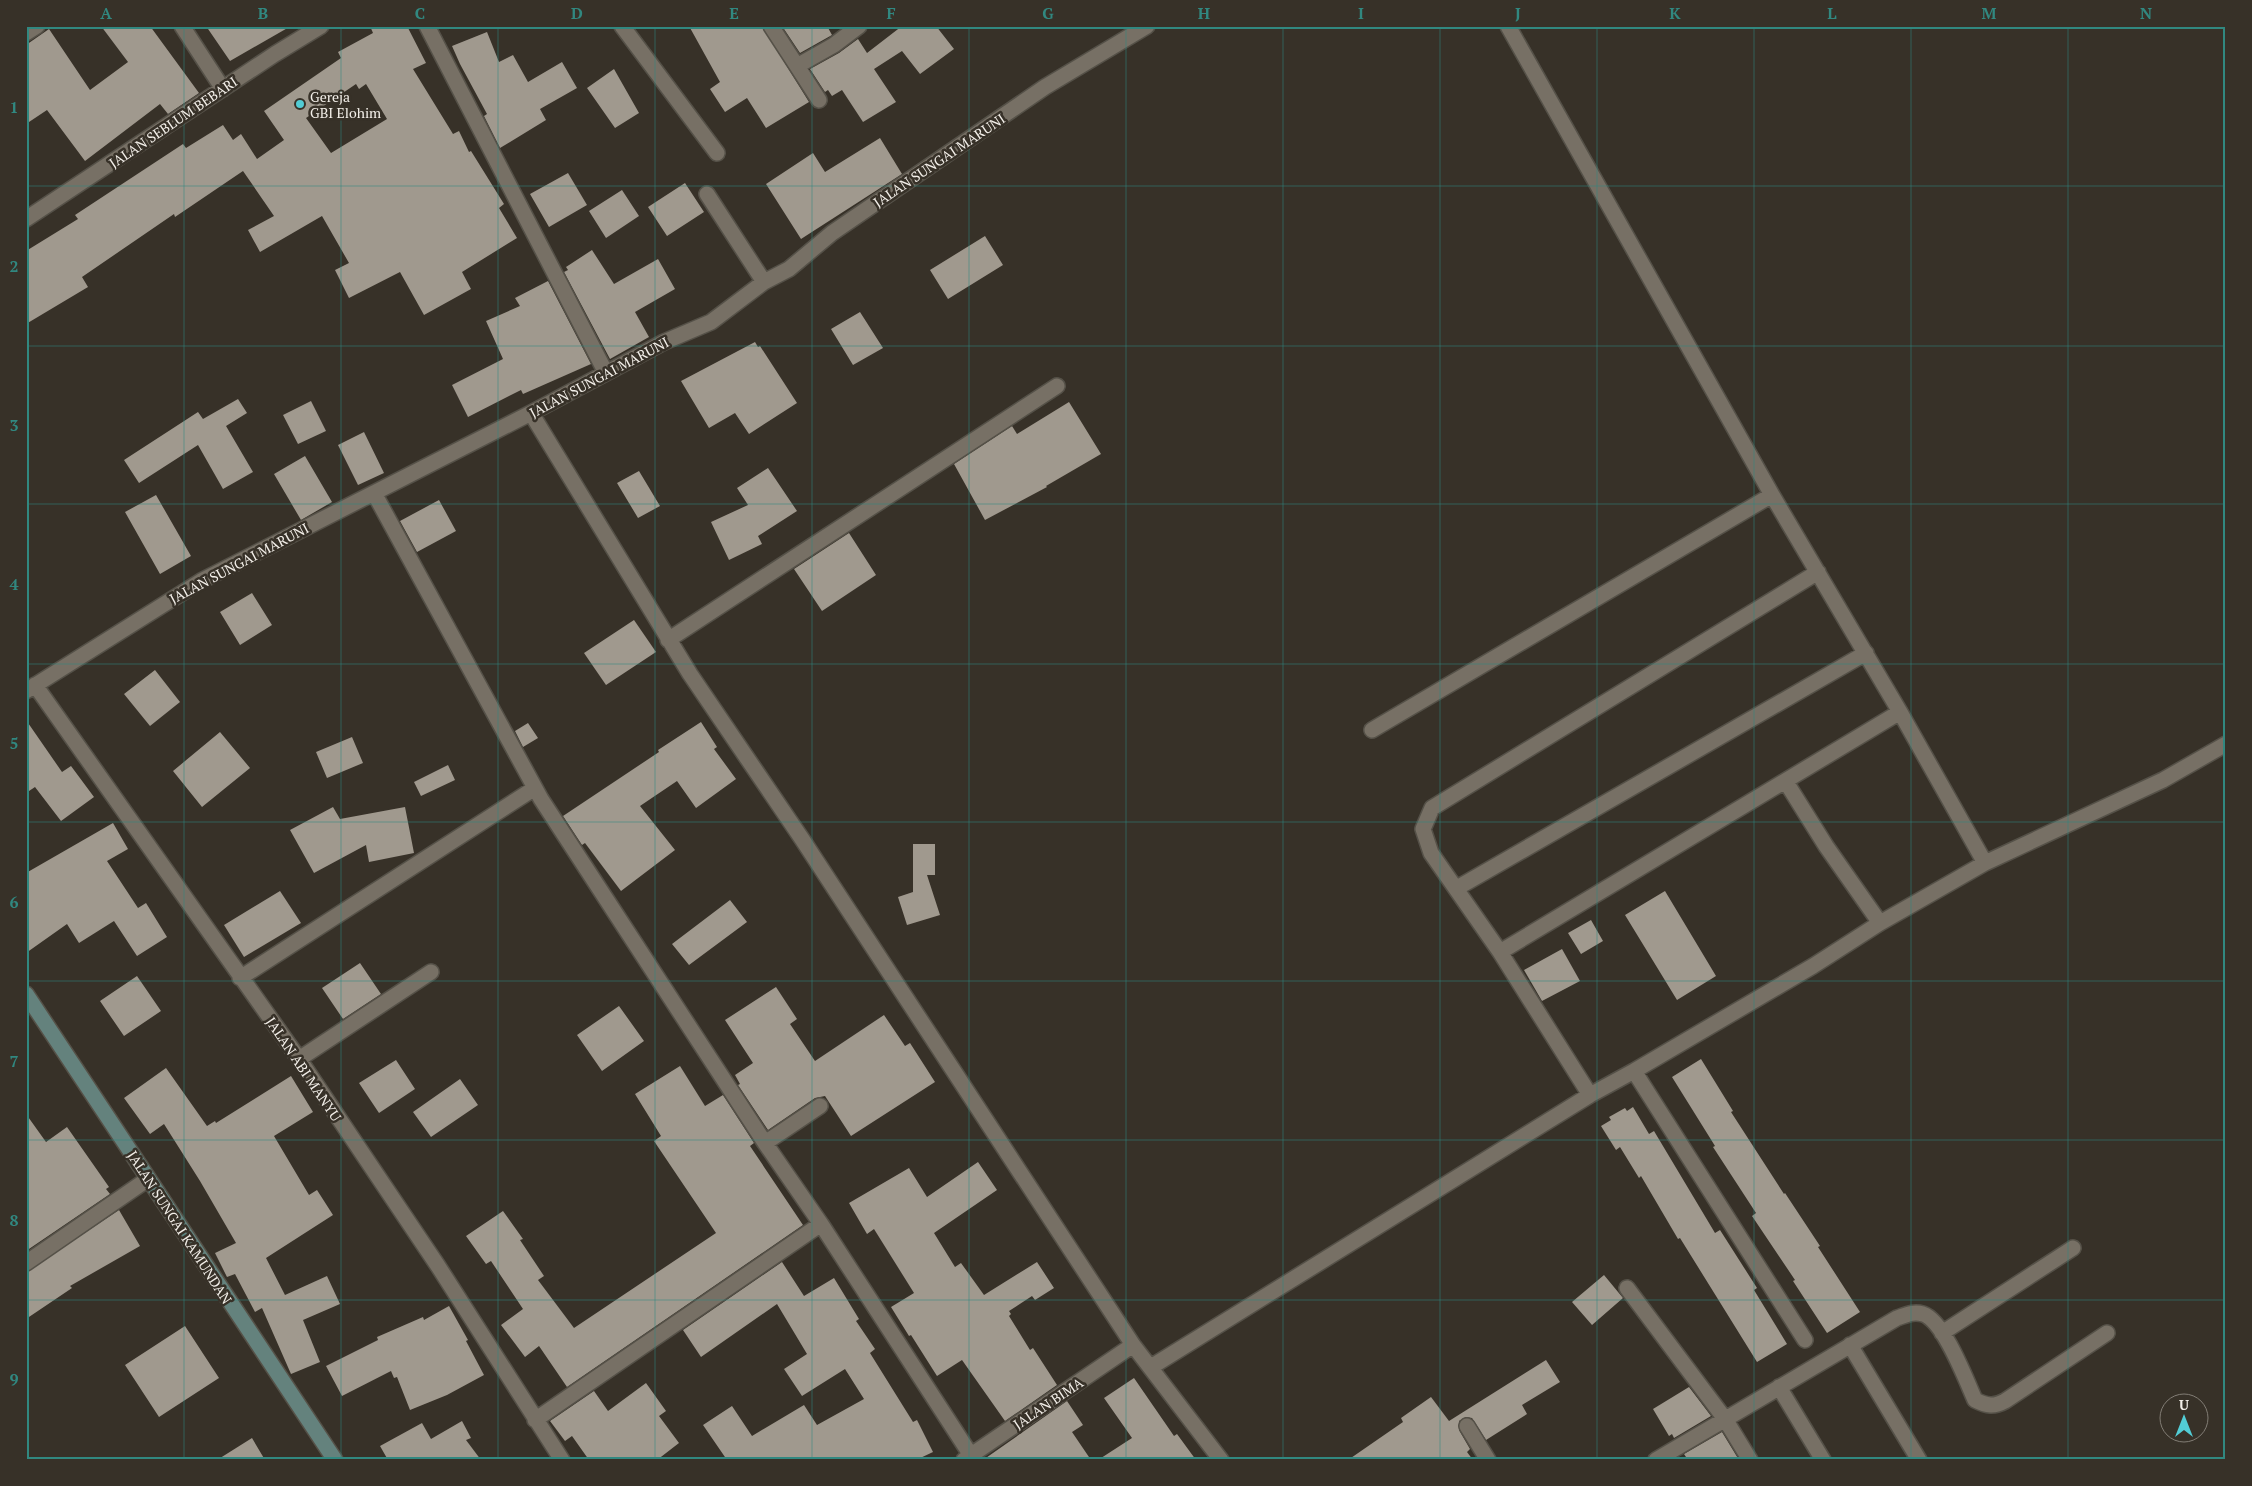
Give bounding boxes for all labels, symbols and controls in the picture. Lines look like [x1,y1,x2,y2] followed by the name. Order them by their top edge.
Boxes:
[100,2,112,24] text: A
[258,2,268,24] text: B
[415,2,425,24] text: C
[571,2,583,24] text: D
[729,2,739,24] text: E
[886,2,896,24] text: F
[1042,2,1054,24] text: G
[1198,2,1210,24] text: H
[1358,2,1364,24] text: I
[1515,2,1521,24] text: J
[1669,2,1681,24] text: K
[1827,2,1837,24] text: L
[1982,2,1997,24] text: M
[2140,2,2152,24] text: N
[105,72,241,172] street label: JALAN SEBLUM BEBARI
[310,87,381,122] place label: Gereja GBI Elohim
[9,96,19,118] text: 1
[294,98,306,110] marker: Gereja GBI Elohim
[869,109,1009,211] street label: JALAN SUNGAI MARUNI
[9,255,19,277] text: 2
[526,332,672,422] street label: JALAN SUNGAI MARUNI
[9,414,19,436] text: 3
[166,518,312,608] street label: JALAN SUNGAI MARUNI
[9,573,19,595] text: 4
[9,732,19,754] text: 5
[9,891,19,913] text: 6
[262,1013,346,1125] street label: JALAN ABI MANYU
[9,1050,19,1072] text: 7
[123,1147,237,1307] street label: JALAN SUNGAI KAMUNDAN
[9,1209,19,1231] text: 8
[9,1368,19,1390] text: 9
[1009,1372,1087,1433] street label: JALAN BIMA
[2160,1394,2210,1444] north arrow
[2179,1395,2189,1414] text: U

